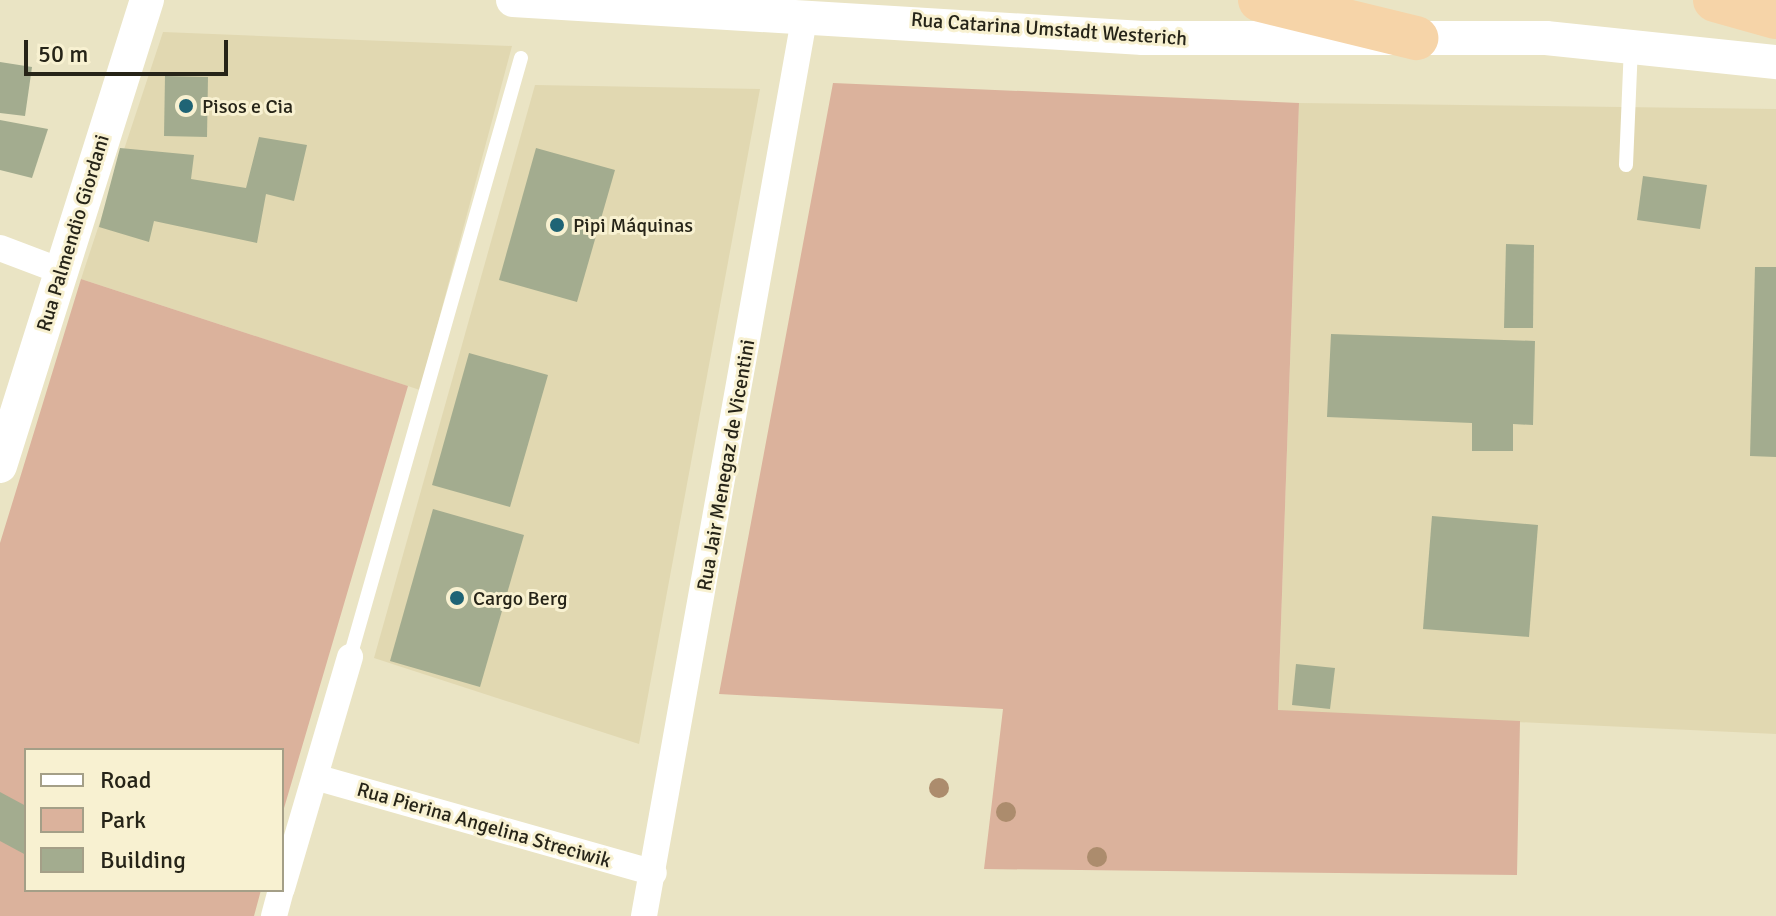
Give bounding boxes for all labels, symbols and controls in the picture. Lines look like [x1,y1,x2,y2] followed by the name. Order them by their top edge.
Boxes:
[910,7,1188,51] street label: Rua Catarina Umstadt Westerich
[28,24,232,74] scale bar
[38,39,88,69] text: 50 m
[202,94,293,118] place label: Pisos e Cia
[177,97,195,115] marker: Pisos e Cia
[32,132,114,334] street label: Rua Palmendio Giordani
[573,213,693,237] place label: Pipi Máquinas
[548,216,566,234] marker: Pipi Máquinas
[692,337,760,593] street label: Rua Jair Menegaz de Vicentini
[473,586,567,610] place label: Cargo Berg
[448,589,466,607] marker: Cargo Berg
[24,748,284,892] legend
[100,765,151,795] text: Road
[354,777,614,873] street label: Rua Pierina Angelina Streciwik
[100,805,146,835] text: Park
[100,845,186,875] text: Building

